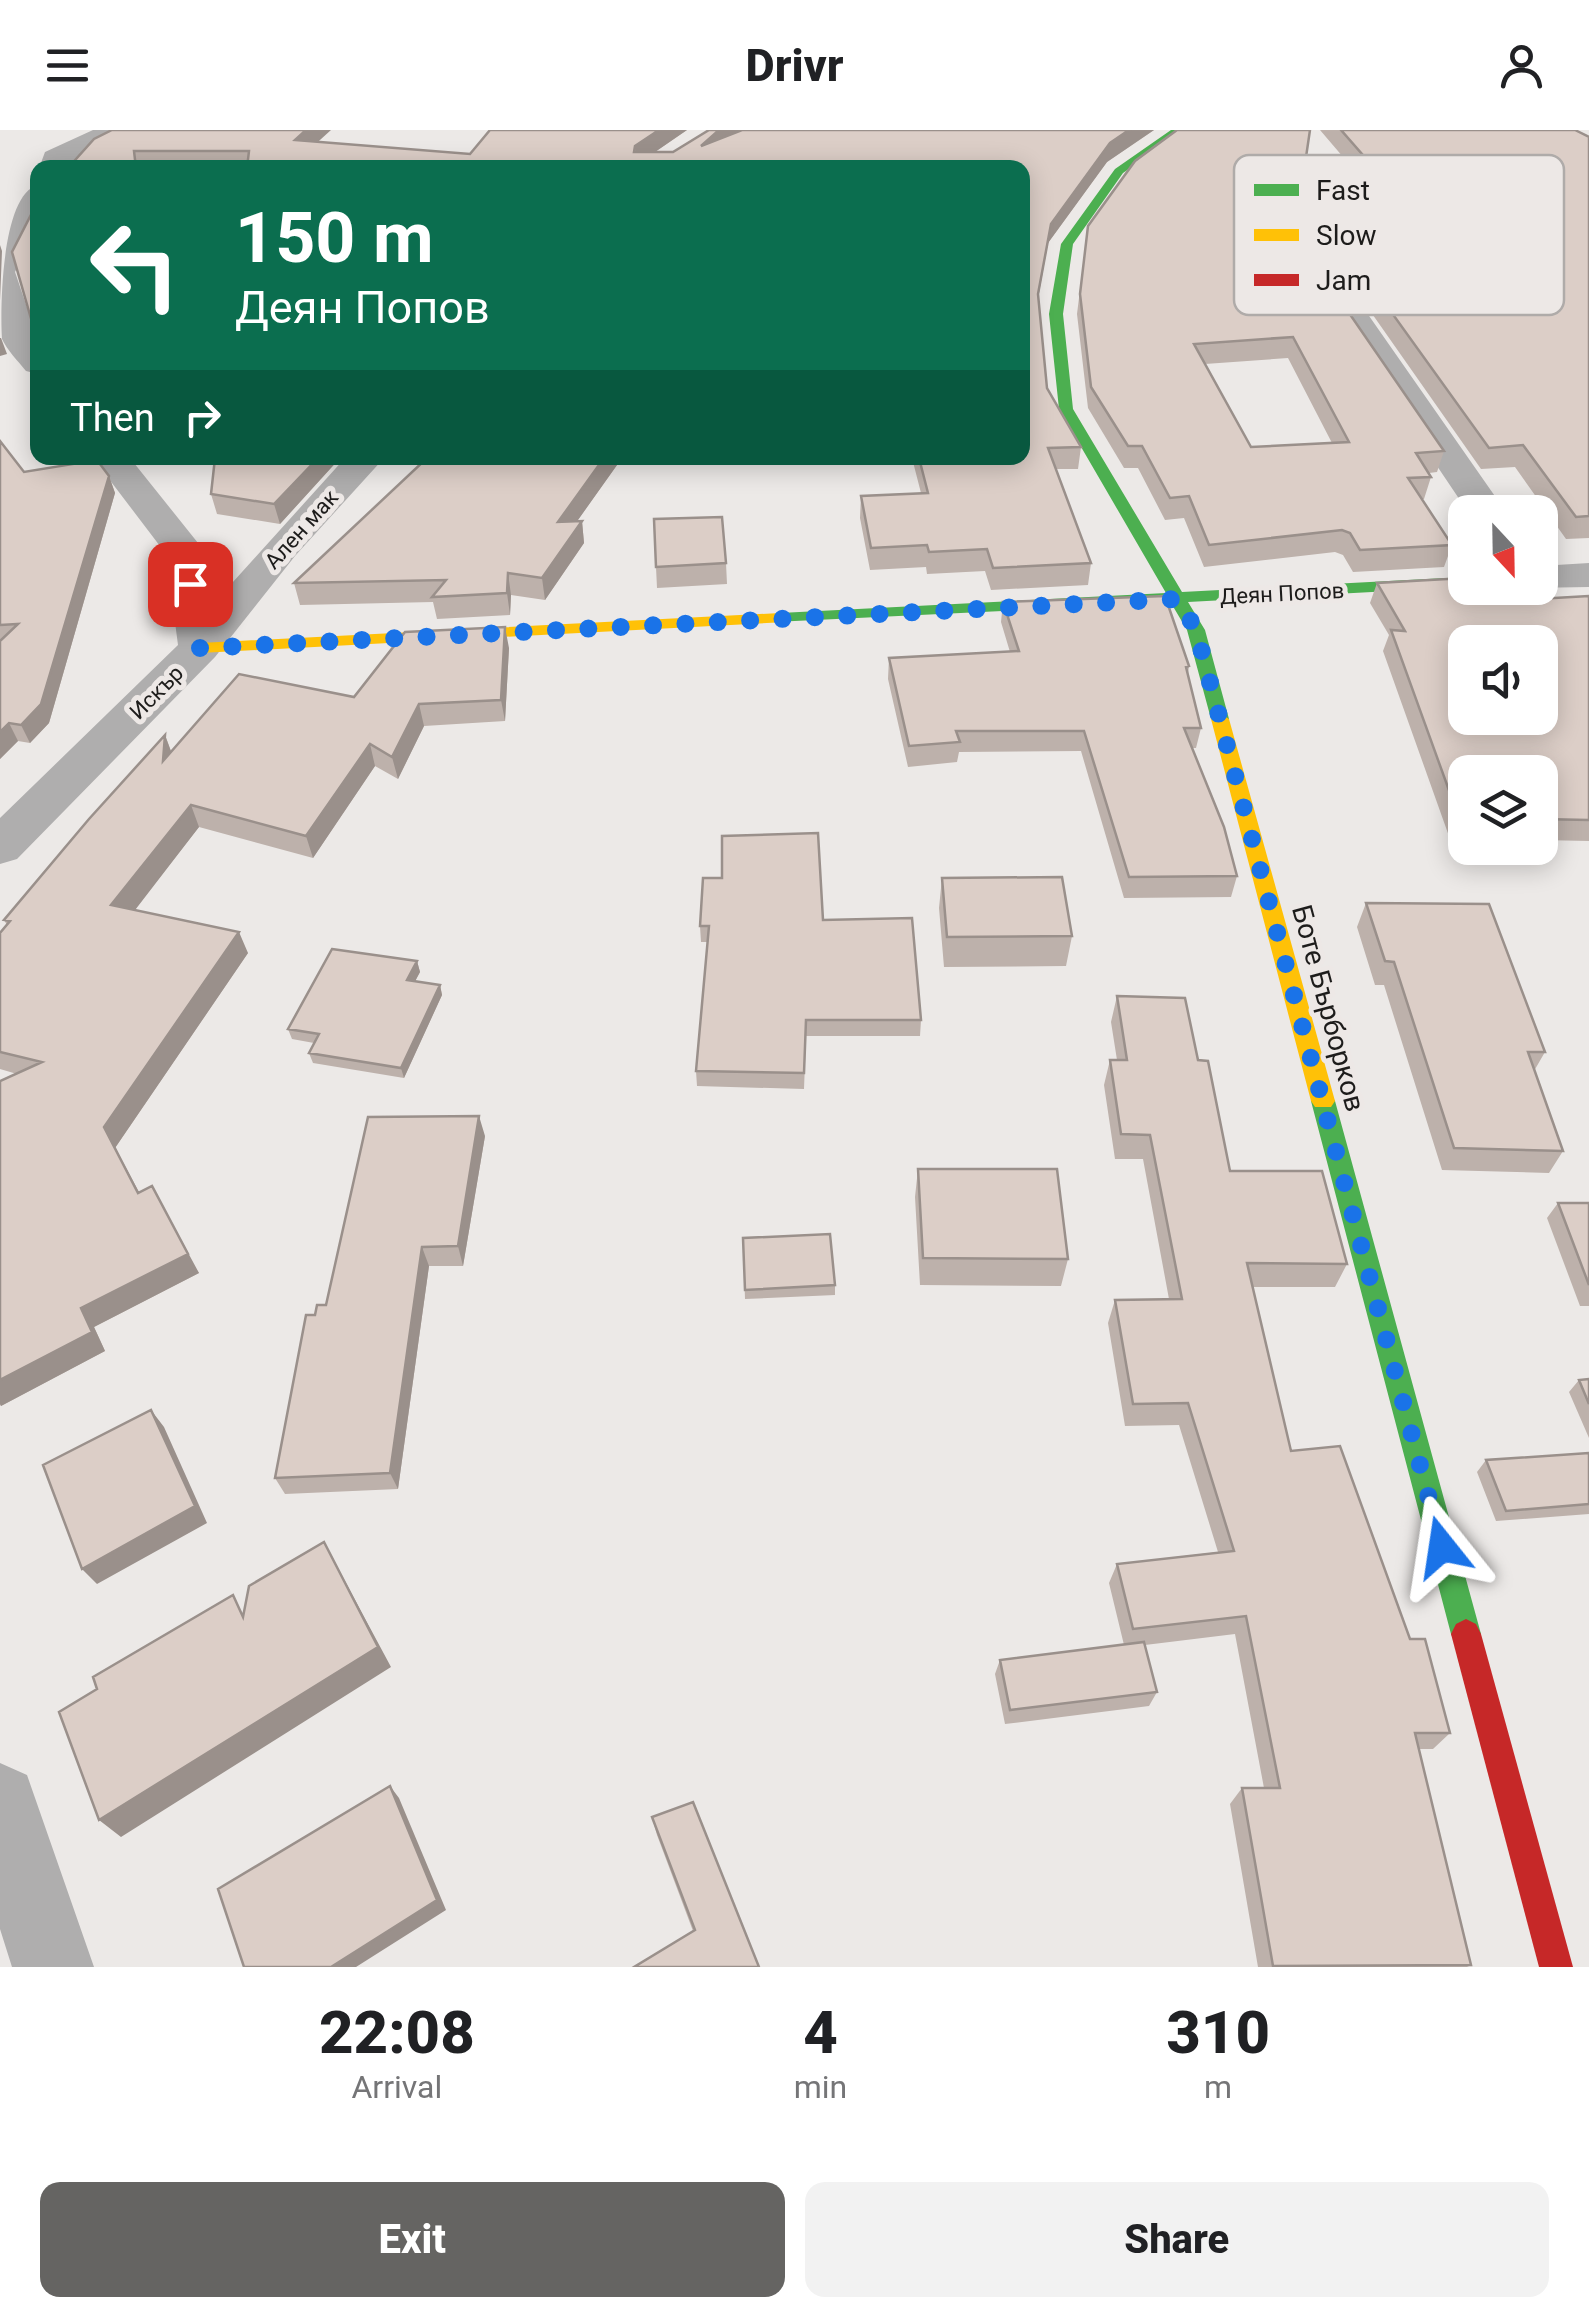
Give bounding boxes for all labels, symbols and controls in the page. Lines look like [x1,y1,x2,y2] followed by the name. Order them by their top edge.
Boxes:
[40,38,95,93] icon: menu
[1494,38,1549,93] icon: person
[746,39,843,92] text: Drivr
[1234,155,1564,315] legend
[1316,174,1370,207] text: Fast
[235,197,434,279] text: 150 m
[70,200,200,330] icon: left
[1316,219,1376,252] text: Slow
[1316,264,1371,297] text: Jam
[235,281,490,334] text: Деян Попов
[175,390,230,445] icon: right
[70,396,155,440] text: Then
[260,485,343,574] street label: Ален мак
[1448,495,1558,605] north arrow
[1448,495,1558,865] map controls
[148,542,233,627] pin
[163,557,218,612] icon: arrive
[1219,578,1345,609] street label: Деян Попов
[1448,625,1558,735] button: sound
[124,660,188,724] street label: Искър
[1448,755,1558,865] button: layers
[1285,901,1372,1115] street label: Боте Бърборков
[1390,1495,1494,1599] position arrow
[319,1997,475,2068] text: 22:08
[803,1997,838,2068] text: 4
[1166,1997,1270,2068] text: 310
[351,2068,442,2106] text: Arrival
[794,2068,847,2106] text: min
[1204,2068,1232,2106] text: m
[40,2182,785,2297] button: Exit
[805,2182,1549,2297] button: Share

